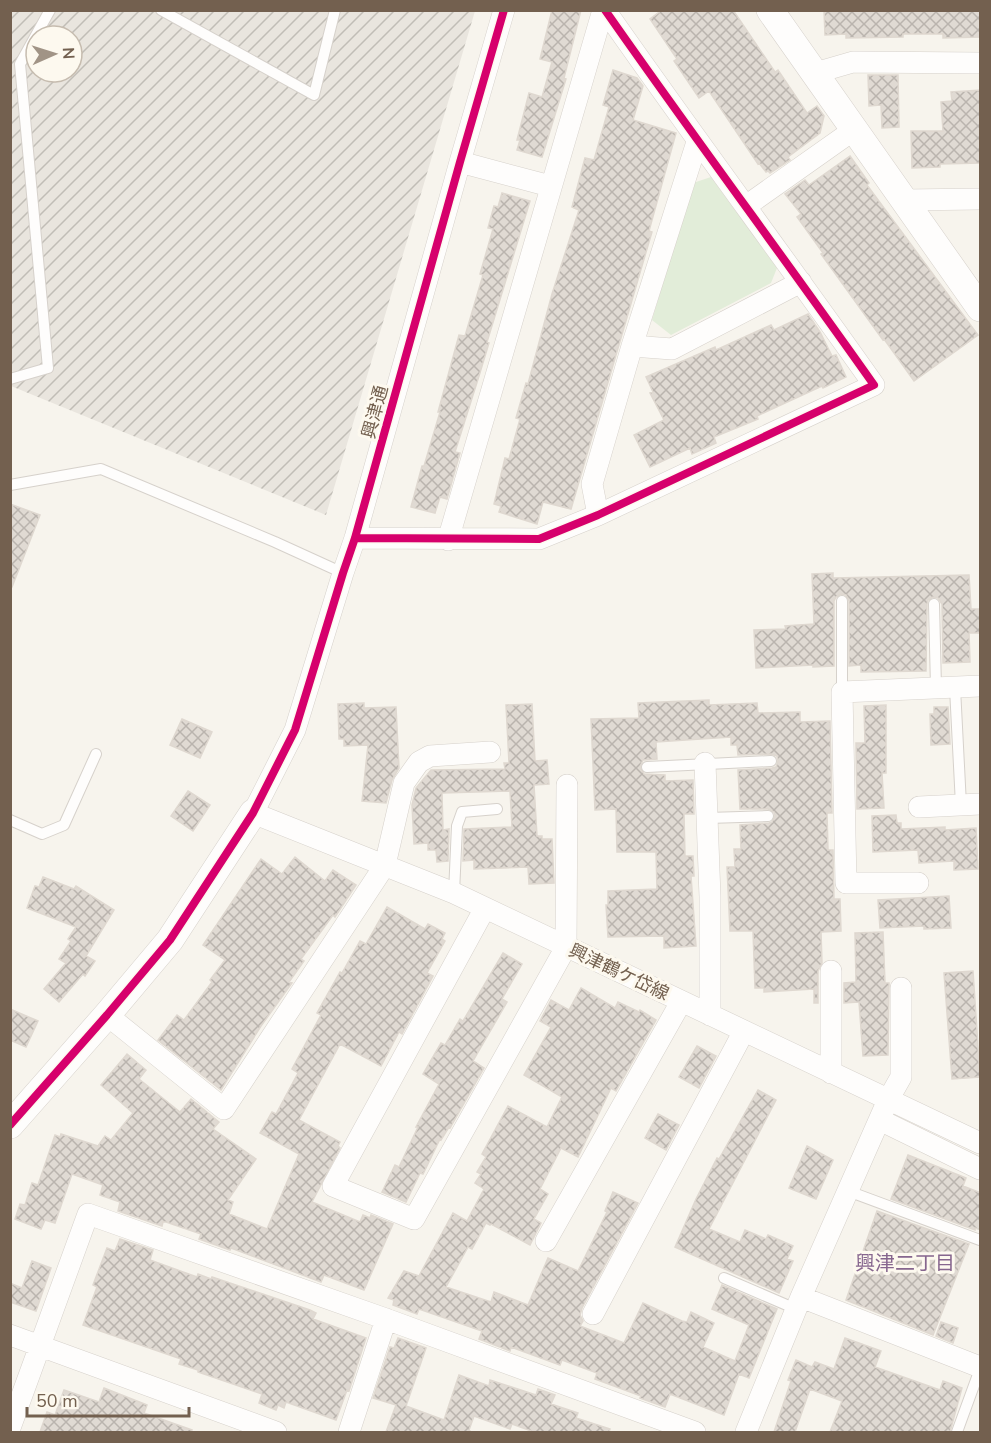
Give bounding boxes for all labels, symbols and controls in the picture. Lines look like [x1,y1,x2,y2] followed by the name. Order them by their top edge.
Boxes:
[24,24,84,84] north arrow
[57,47,79,60] text: N
[356,383,394,441] street label: 興津通
[565,938,673,1006] street label: 興津鶴ケ岱線
[855,1250,955,1277] district label: 興津二丁目
[27,1380,189,1418] scale bar
[36,1389,78,1413] text: 50 m

